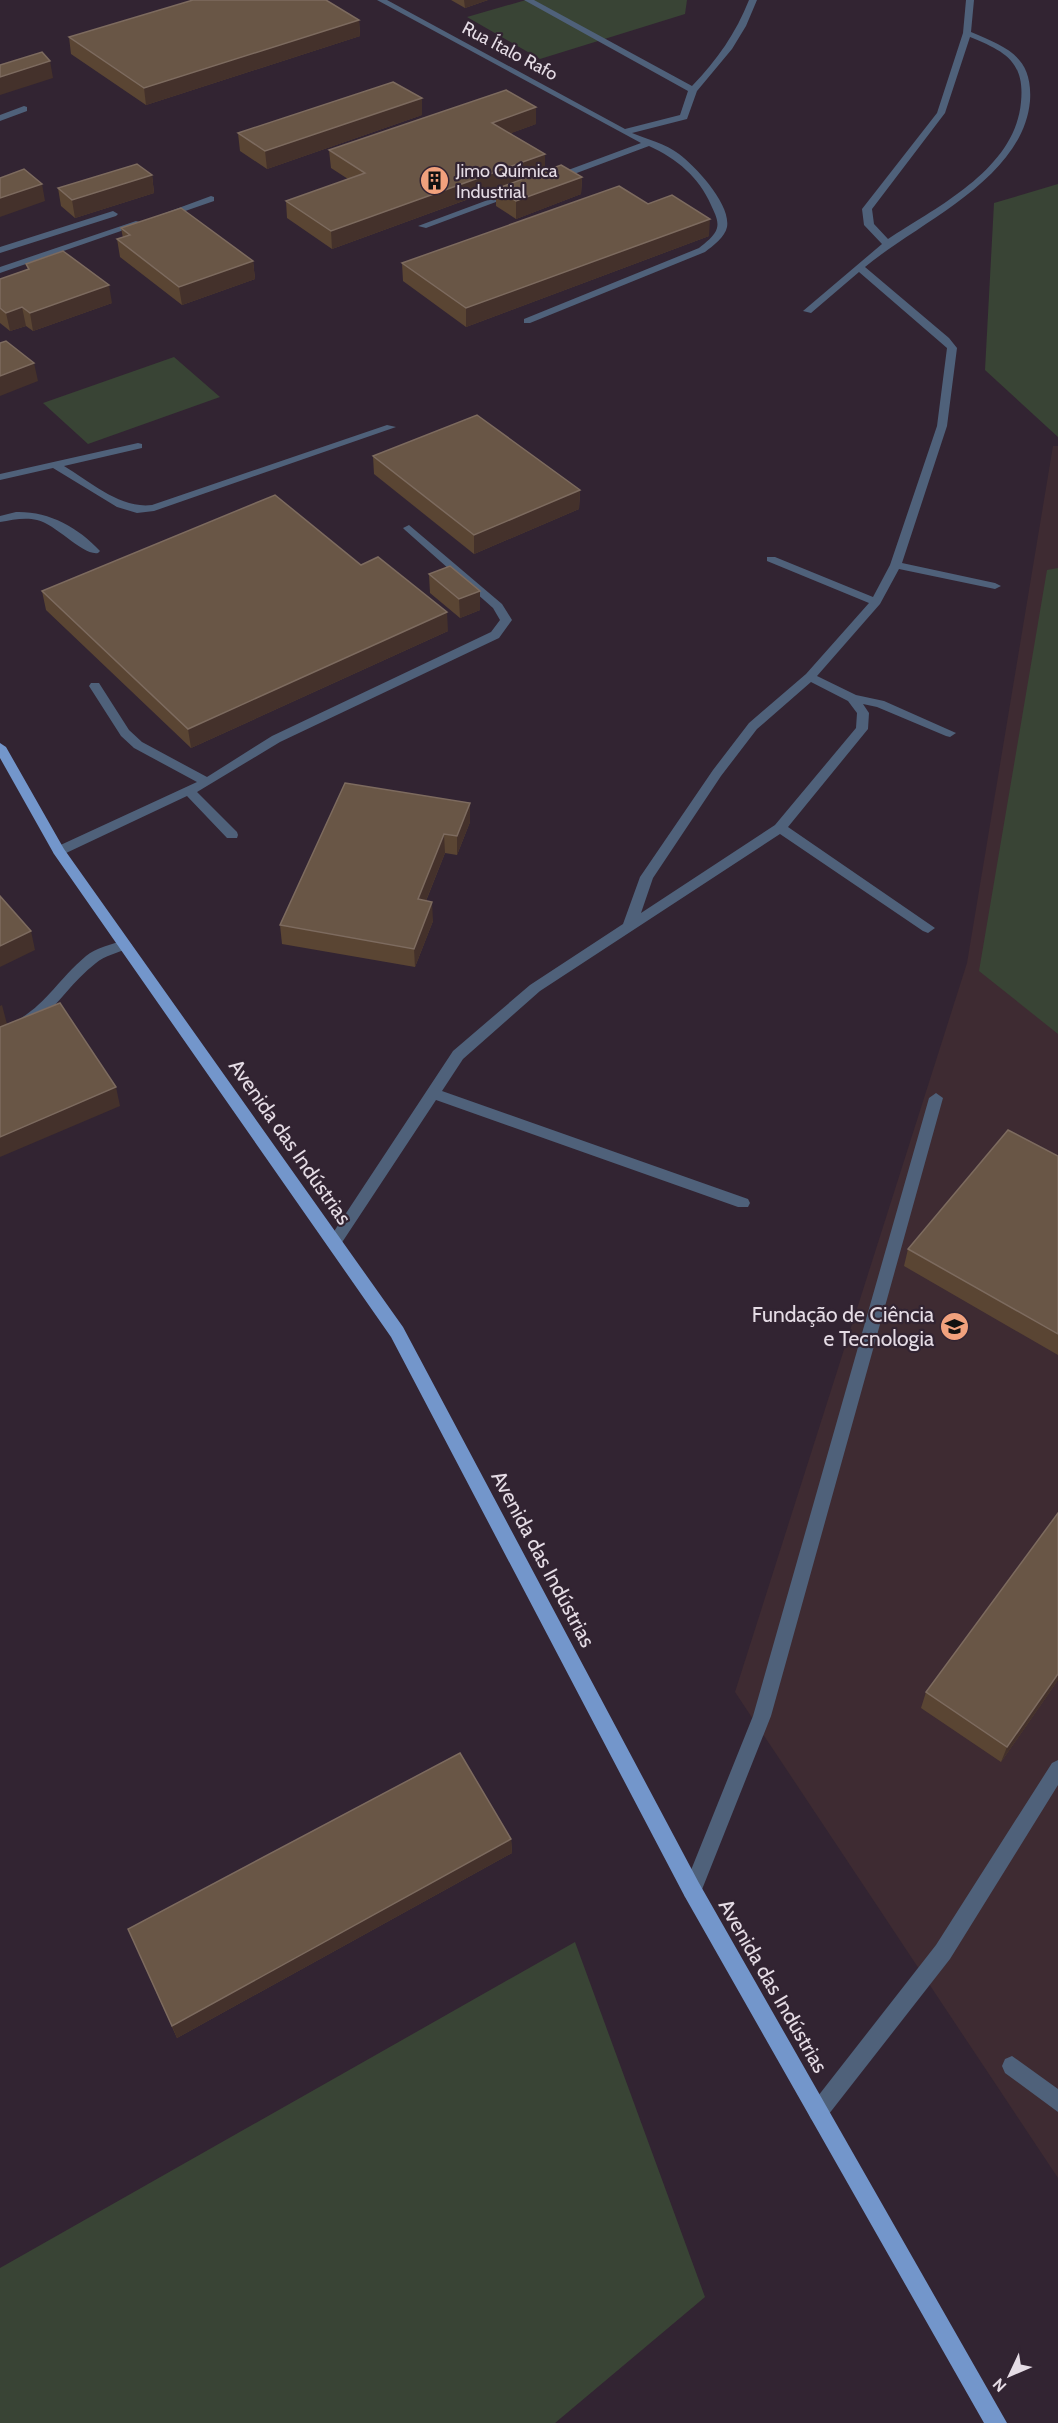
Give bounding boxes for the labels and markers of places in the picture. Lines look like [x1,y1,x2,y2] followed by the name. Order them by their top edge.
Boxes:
[455,160,558,203] place label: Jimo Química Industrial
[419,165,451,197] building icon: Jimo Química Industrial
[752,1302,934,1351] place label: Fundação de Ciência e Tecnologia
[939,1311,971,1343] school or university icon: Fundação de Ciência e Tecnologia

